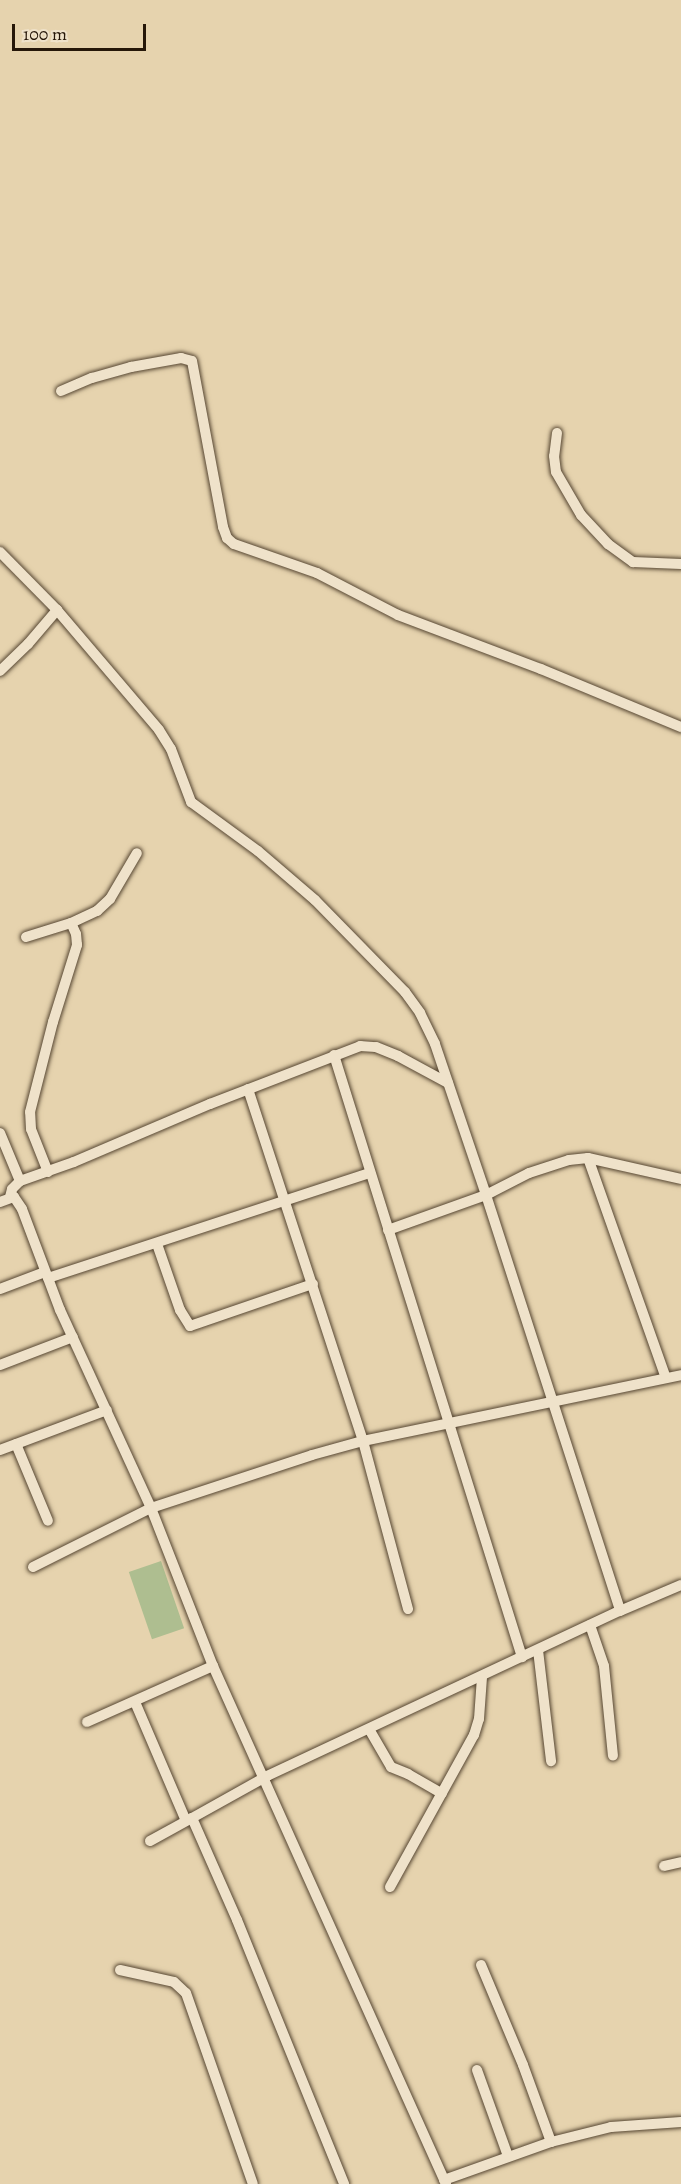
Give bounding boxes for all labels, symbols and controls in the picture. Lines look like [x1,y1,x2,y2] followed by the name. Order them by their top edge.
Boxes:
[15,12,148,50] scale bar
[23,22,67,46] text: 100 m

